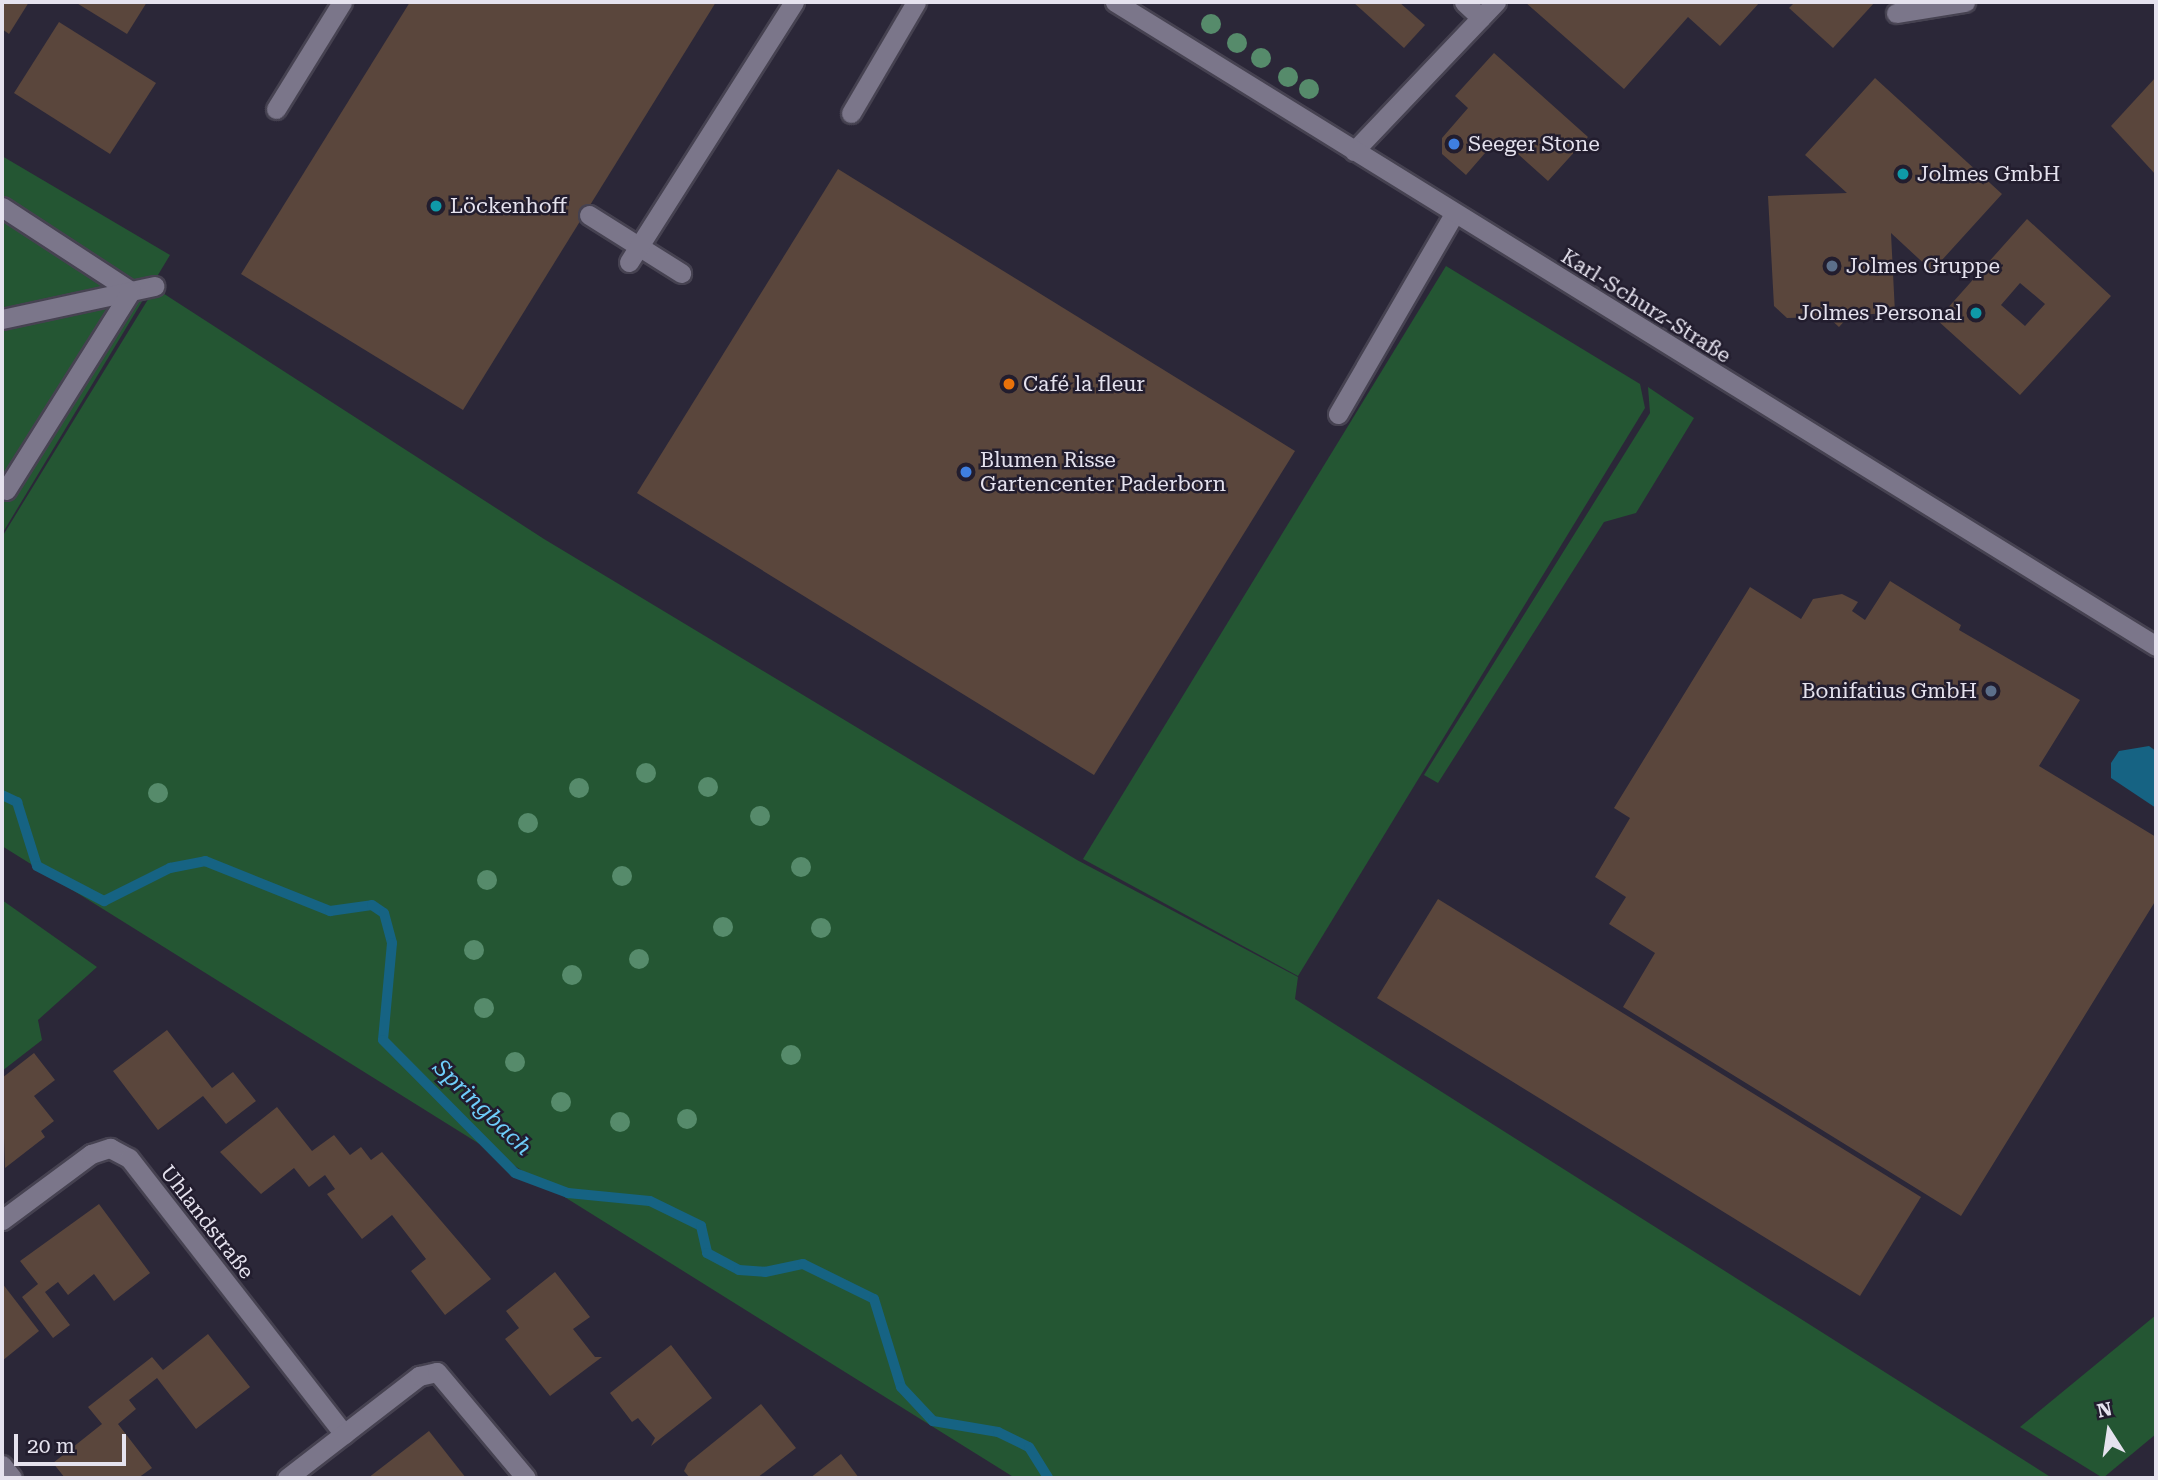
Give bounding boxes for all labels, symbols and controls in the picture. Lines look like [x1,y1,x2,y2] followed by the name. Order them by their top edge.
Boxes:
[1468,131,1600,157] place label: Seeger Stone
[1446,136,1462,152] marker: Seeger Stone
[1917,161,2060,187] place label: Jolmes GmbH
[1895,166,1911,182] marker: Jolmes GmbH
[450,193,567,219] place label: Löckenhoff
[428,198,444,214] marker: Löckenhoff
[1556,244,1736,368] street label: Karl-Schurz-Straße
[1846,253,2000,279] place label: Jolmes Gruppe
[1824,258,1840,274] marker: Jolmes Gruppe
[1798,300,1962,326] place label: Jolmes Personal
[1968,305,1984,321] marker: Jolmes Personal
[1023,371,1145,397] place label: Café la fleur
[1001,376,1017,392] marker: Café la fleur
[980,447,1226,497] place label: Blumen Risse Gartencenter Paderborn
[958,464,974,480] marker: Blumen Risse Gartencenter Paderborn
[1801,678,1977,704] place label: Bonifatius GmbH
[1983,683,1999,699] marker: Bonifatius GmbH
[427,1054,537,1162] water label: Springbach
[155,1160,259,1284] street label: Uhlandstraße
[2074,1396,2144,1466] north arrow
[2095,1397,2114,1423] text: N
[18,1420,130,1464] scale bar
[27,1434,75,1458] text: 20 m

